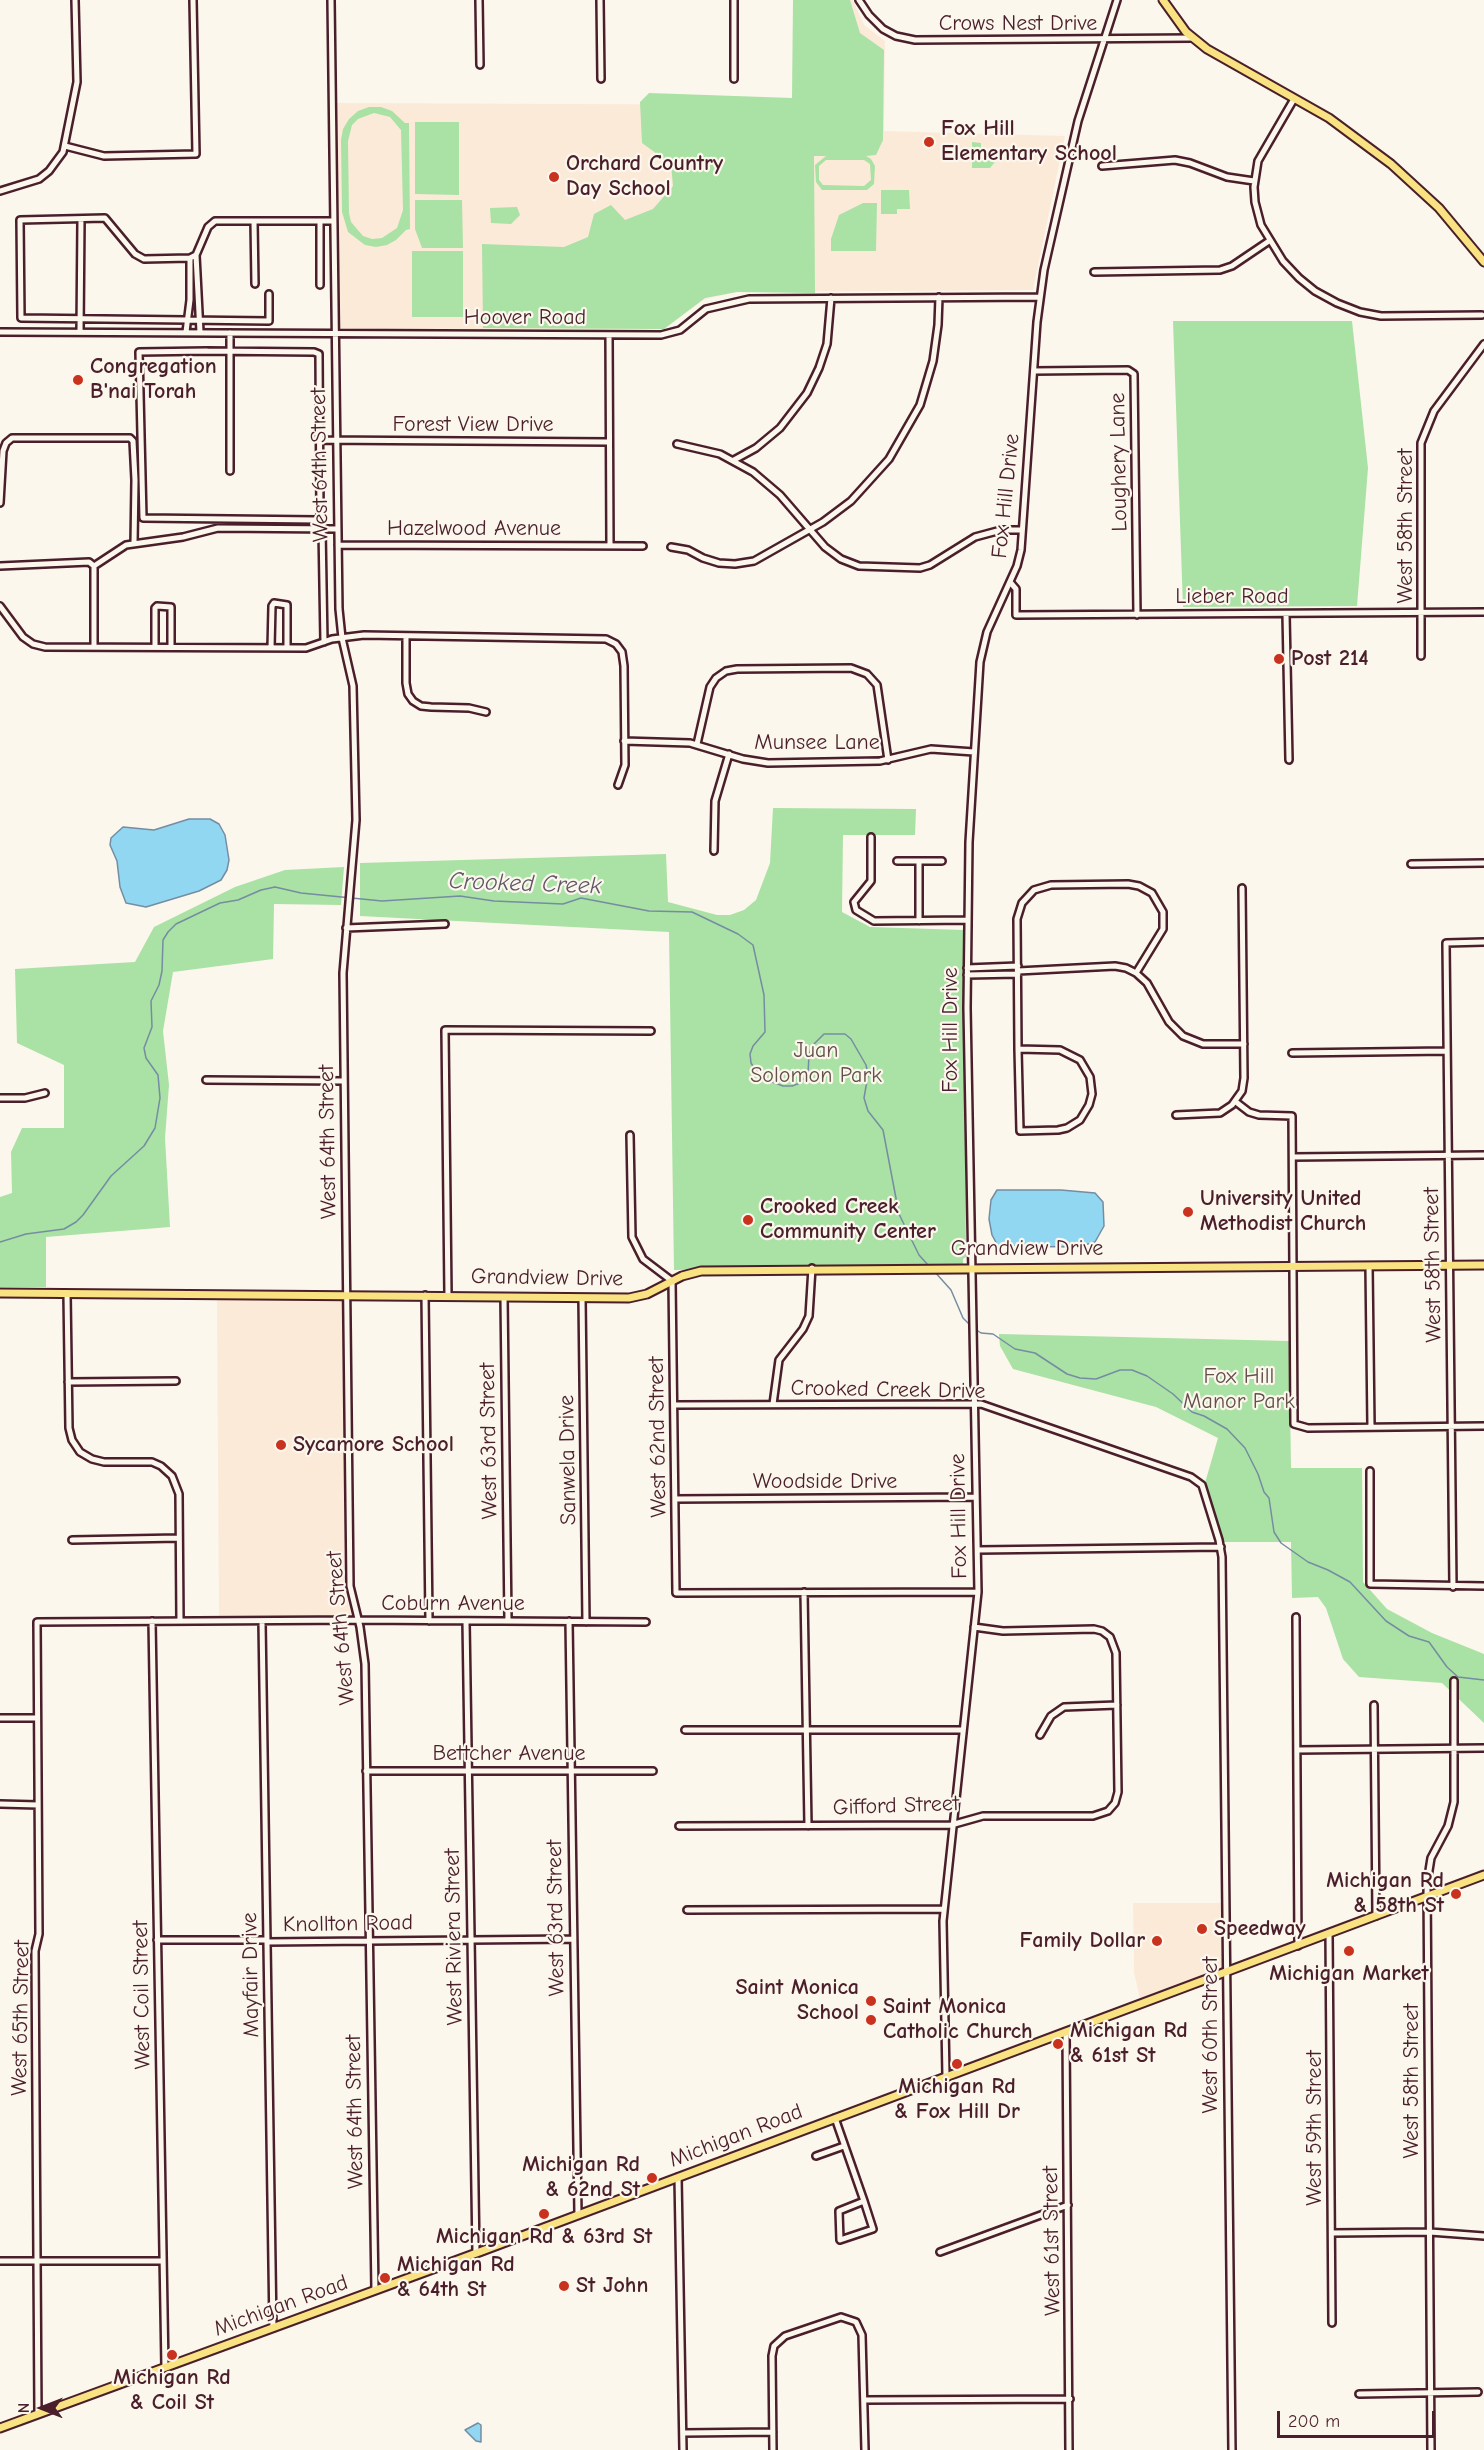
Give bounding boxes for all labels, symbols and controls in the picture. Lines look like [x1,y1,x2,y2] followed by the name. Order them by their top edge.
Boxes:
[939,11,1097,37] street label: Crows Nest Drive
[941,116,1117,168] place label: Fox Hill Elementary School
[922,135,936,149] marker: Fox Hill Elementary School
[566,151,723,202] place label: Orchard Country Day School
[547,170,561,184] marker: Orchard Country Day School
[464,305,586,331] street label: Hoover Road
[90,354,217,406] place label: Congregation B'nai Torah
[71,373,85,387] marker: Congregation B'nai Torah
[305,388,335,542] street label: West 64th Street
[1105,392,1133,532] street label: Loughery Lane
[393,412,553,438] street label: Forest View Drive
[986,432,1026,560] street label: Fox Hill Drive
[1393,448,1419,604] street label: West 58th Street
[387,516,561,542] street label: Hazelwood Avenue
[1175,584,1289,610] street label: Lieber Road
[1291,646,1369,672] place label: Post 214
[1272,652,1286,666] marker: Post 214
[754,730,880,756] street label: Munsee Lane
[448,867,602,901] water label: Crooked Creek
[938,967,964,1093] street label: Fox Hill Drive
[750,1038,882,1090] park label: Juan Solomon Park
[313,1065,343,1219] street label: West 64th Street
[1200,1186,1366,1238] place label: University United Methodist Church
[1418,1187,1448,1343] street label: West 58th Street
[760,1194,936,1246] place label: Crooked Creek Community Center
[1181,1205,1195,1219] marker: University United Methodist Church
[741,1213,755,1227] marker: Crooked Creek Community Center
[951,1236,1103,1262] street label: Grandview Drive
[471,1263,623,1293] street label: Grandview Drive
[643,1356,673,1518] street label: West 62nd Street
[474,1362,504,1520] street label: West 63rd Street
[1183,1364,1295,1416] park label: Fox Hill Manor Park
[791,1375,985,1405] street label: Crooked Creek Drive
[554,1395,582,1525] street label: Sanwela Drive
[293,1432,454,1458] place label: Sycamore School
[274,1438,288,1452] marker: Sycamore School
[945,1453,973,1579] street label: Fox Hill Drive
[753,1469,897,1495] street label: Woodside Drive
[321,1550,361,1706] street label: West 64th Street
[381,1591,525,1617] street label: Coburn Avenue
[432,1741,586,1767] street label: Bettcher Avenue
[832,1791,960,1821] street label: Gifford Street
[541,1839,571,1997] street label: West 63rd Street
[439,1848,469,2026] street label: West Riviera Street
[1326,1868,1444,1920] place label: Michigan Rd & 58th St
[1449,1887,1463,1901] marker: Michigan Rd & 58th St
[283,1910,413,1938] street label: Knollton Road
[237,1912,265,2038] street label: Mayfair Drive
[1214,1916,1305,1942] place label: Speedway
[128,1920,156,2070] street label: West Coil Street
[1195,1922,1209,1936] marker: Speedway
[1020,1928,1145,1954] place label: Family Dollar
[1150,1934,1164,1948] marker: Family Dollar
[6,1940,36,2096] street label: West 65th Street
[1342,1944,1356,1958] marker: Michigan Market
[1198,1956,1224,2114] street label: West 60th Street
[1269,1961,1429,1987] place label: Michigan Market
[736,1975,859,2026] place label: Saint Monica School
[864,1994,878,2008] marker: Saint Monica School
[883,1994,1033,2046] place label: Saint Monica Catholic Church
[1399,2003,1425,2159] street label: West 58th Street
[864,2013,878,2027] marker: Saint Monica Catholic Church
[1070,2018,1188,2070] place label: Michigan Rd & 61st St
[340,2035,370,2189] street label: West 64th Street
[1051,2037,1065,2051] marker: Michigan Rd & 61st St
[1302,2050,1328,2206] street label: West 59th Street
[950,2057,964,2071] marker: Michigan Rd & Fox Hill Dr
[894,2074,1020,2126] place label: Michigan Rd & Fox Hill Dr
[666,2098,806,2174] street label: Michigan Road
[522,2152,640,2204] place label: Michigan Rd & 62nd St
[1037,2166,1067,2316] street label: West 61st Street
[645,2171,659,2185] marker: Michigan Rd & 62nd St
[537,2207,551,2221] marker: Michigan Rd & 63rd St
[436,2224,652,2250] place label: Michigan Rd & 63rd St
[397,2252,515,2304] place label: Michigan Rd & 64th St
[210,2270,352,2342] street label: Michigan Road
[378,2271,392,2285] marker: Michigan Rd & 64th St
[576,2273,648,2299] place label: St John
[557,2279,571,2293] marker: St John
[165,2348,179,2362] marker: Michigan Rd & Coil St
[113,2365,231,2416] place label: Michigan Rd & Coil St
[12,2378,72,2438] north arrow
[1280,2399,1438,2437] scale bar
[15,2403,33,2413] text: N
[1288,2411,1340,2432] text: 200 m

